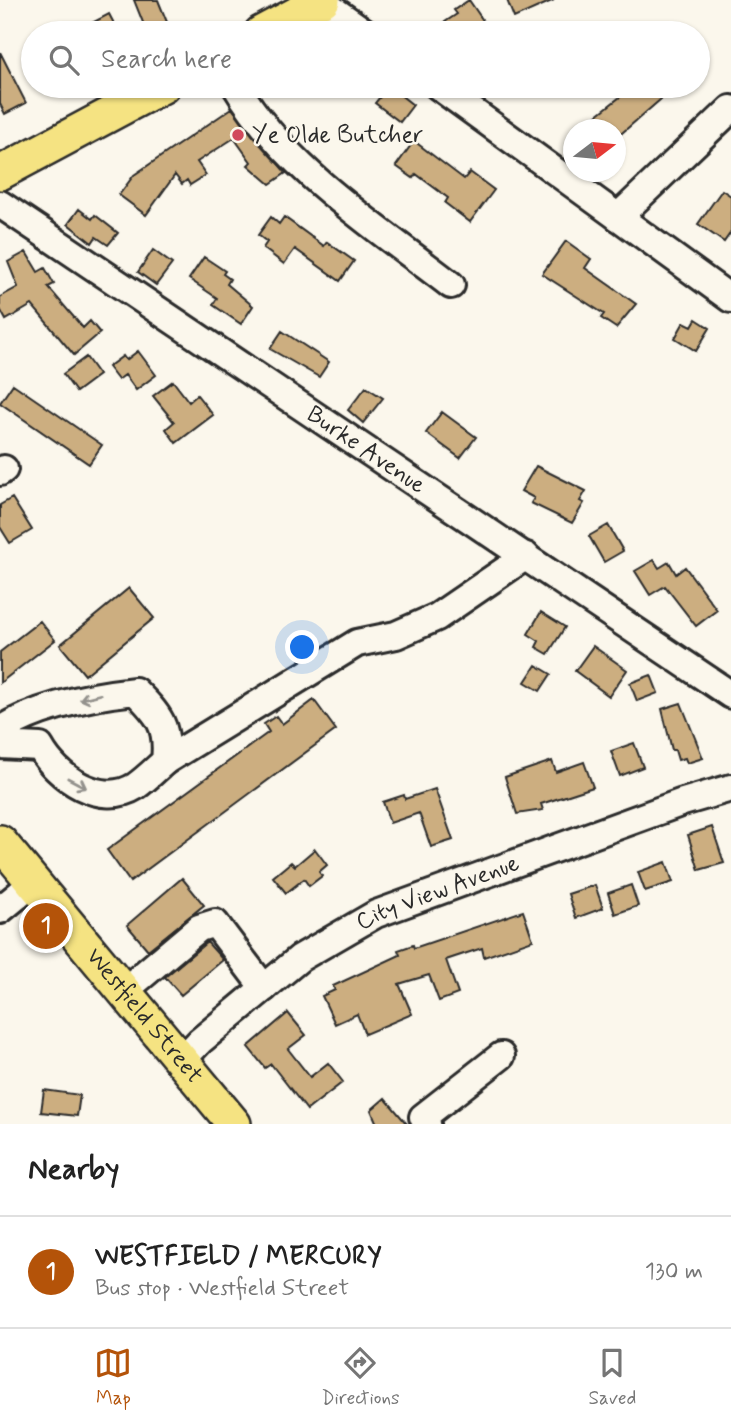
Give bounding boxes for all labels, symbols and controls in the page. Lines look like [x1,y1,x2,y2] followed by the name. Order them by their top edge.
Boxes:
[21,21,710,98] search box
[45,41,83,79] icon: search
[101,43,232,77] text: Search here
[563,119,626,182] north arrow
[252,120,423,151] place label: Ye Olde Butcher
[230,127,246,143] marker: Ye Olde Butcher
[301,399,432,501] street label: Burke Avenue
[285,630,319,664] your location
[79,691,102,705] one-way arrow
[66,777,86,791] one-way arrow
[350,848,524,938] street label: City View Avenue
[23,900,69,952] pin: 1
[79,942,210,1090] street label: Westfield Street
[28,1150,119,1189] text: Nearby
[95,1240,381,1274] text: WESTFIELD / MERCURY
[46,1257,56,1287] text: 1
[645,1257,703,1287] text: 130 m
[95,1274,349,1304] text: Bus stop · Westfield Street
[94,1344,132,1411] tab: Map
[321,1344,400,1411] tab: Directions
[588,1344,636,1411] tab: Saved

